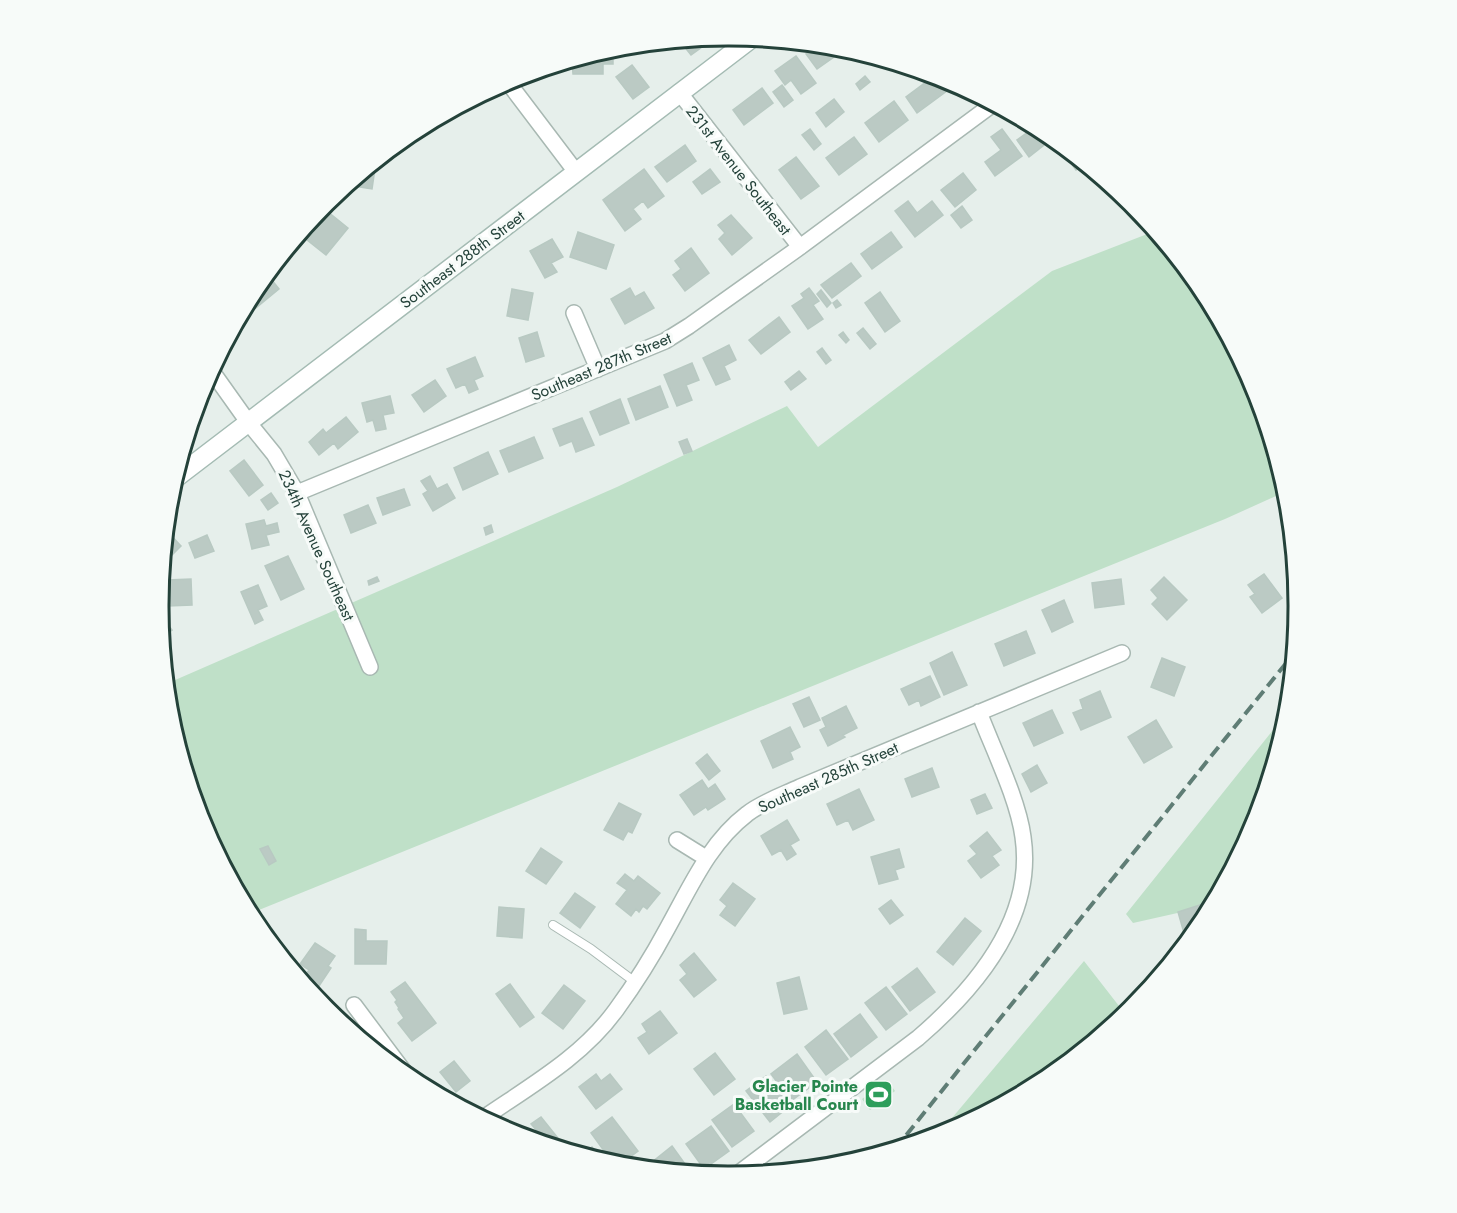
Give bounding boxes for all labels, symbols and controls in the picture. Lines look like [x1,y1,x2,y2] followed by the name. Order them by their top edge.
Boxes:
[681,101,797,240] street label: 231st Avenue Southeast
[395,205,530,314] street label: Southeast 288th Street
[527,326,675,406] street label: Southeast 287th Street
[273,466,360,625] street label: 234th Avenue Southeast
[754,736,902,819] street label: Southeast 285th Street
[735,1075,859,1116] place label: Glacier Pointe Basketball Court
[863,1079,895,1111] sports icon: Glacier Pointe Basketball Court

